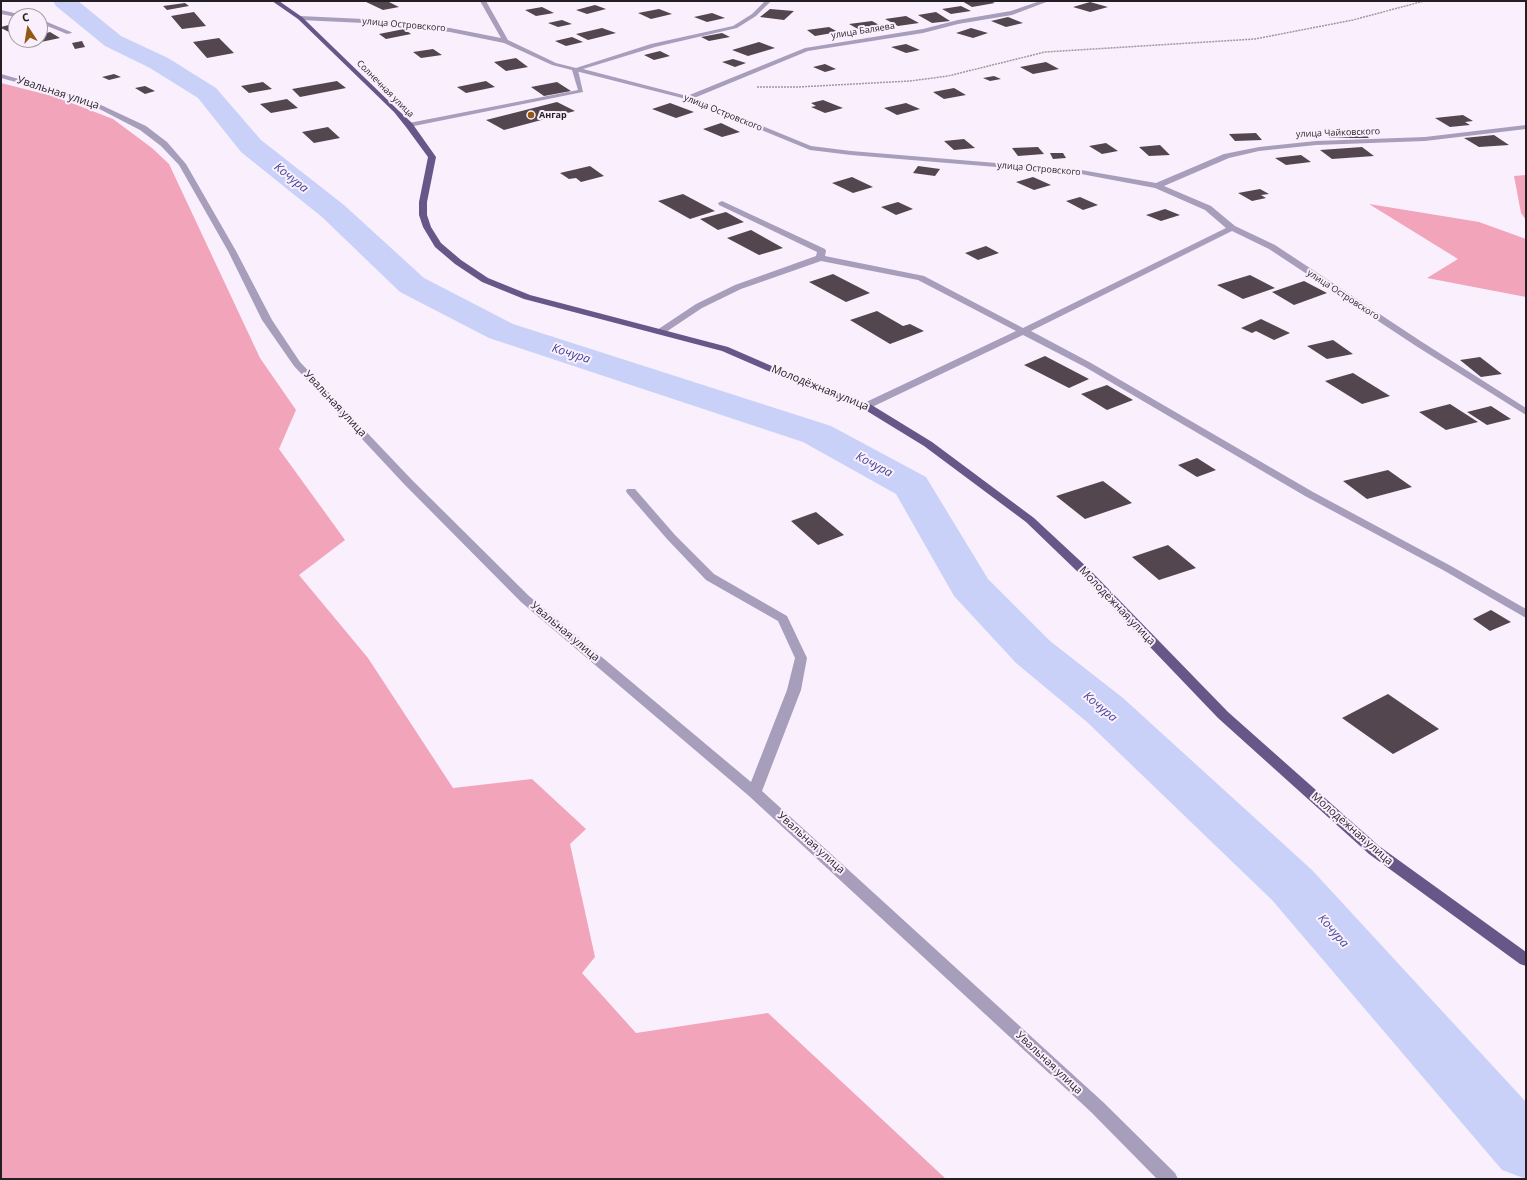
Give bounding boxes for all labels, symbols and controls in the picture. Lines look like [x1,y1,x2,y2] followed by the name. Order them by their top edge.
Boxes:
[8,8,48,48] north arrow
[21,9,31,25] text: С
[362,16,446,34] street label: улица Островского
[830,21,896,41] street label: улица Баляева
[354,58,416,120] street label: Солнечная улица
[15,73,101,113] street label: Увальная улица
[682,92,764,134] street label: улица Островского
[526,110,536,120] marker: Ангар
[539,110,567,120] place label: Ангар
[1296,126,1380,140] street label: улица Чайковского
[271,160,311,196] water label: Кочура
[997,160,1081,178] street label: улица Островского
[1305,268,1381,322] street label: улица Островского
[550,341,592,367] water label: Кочура
[769,362,871,414] street label: Молодёжная улица
[301,368,369,440] street label: Увальная улица
[853,449,895,481] water label: Кочура
[1076,564,1158,648] street label: Молодёжная улица
[528,599,602,665] street label: Увальная улица
[1080,689,1120,725] water label: Кочура
[1308,790,1396,868] street label: Молодёжная улица
[775,809,847,877] street label: Увальная улица
[1315,911,1351,951] water label: Кочура
[1013,1029,1085,1097] street label: Увальная улица

